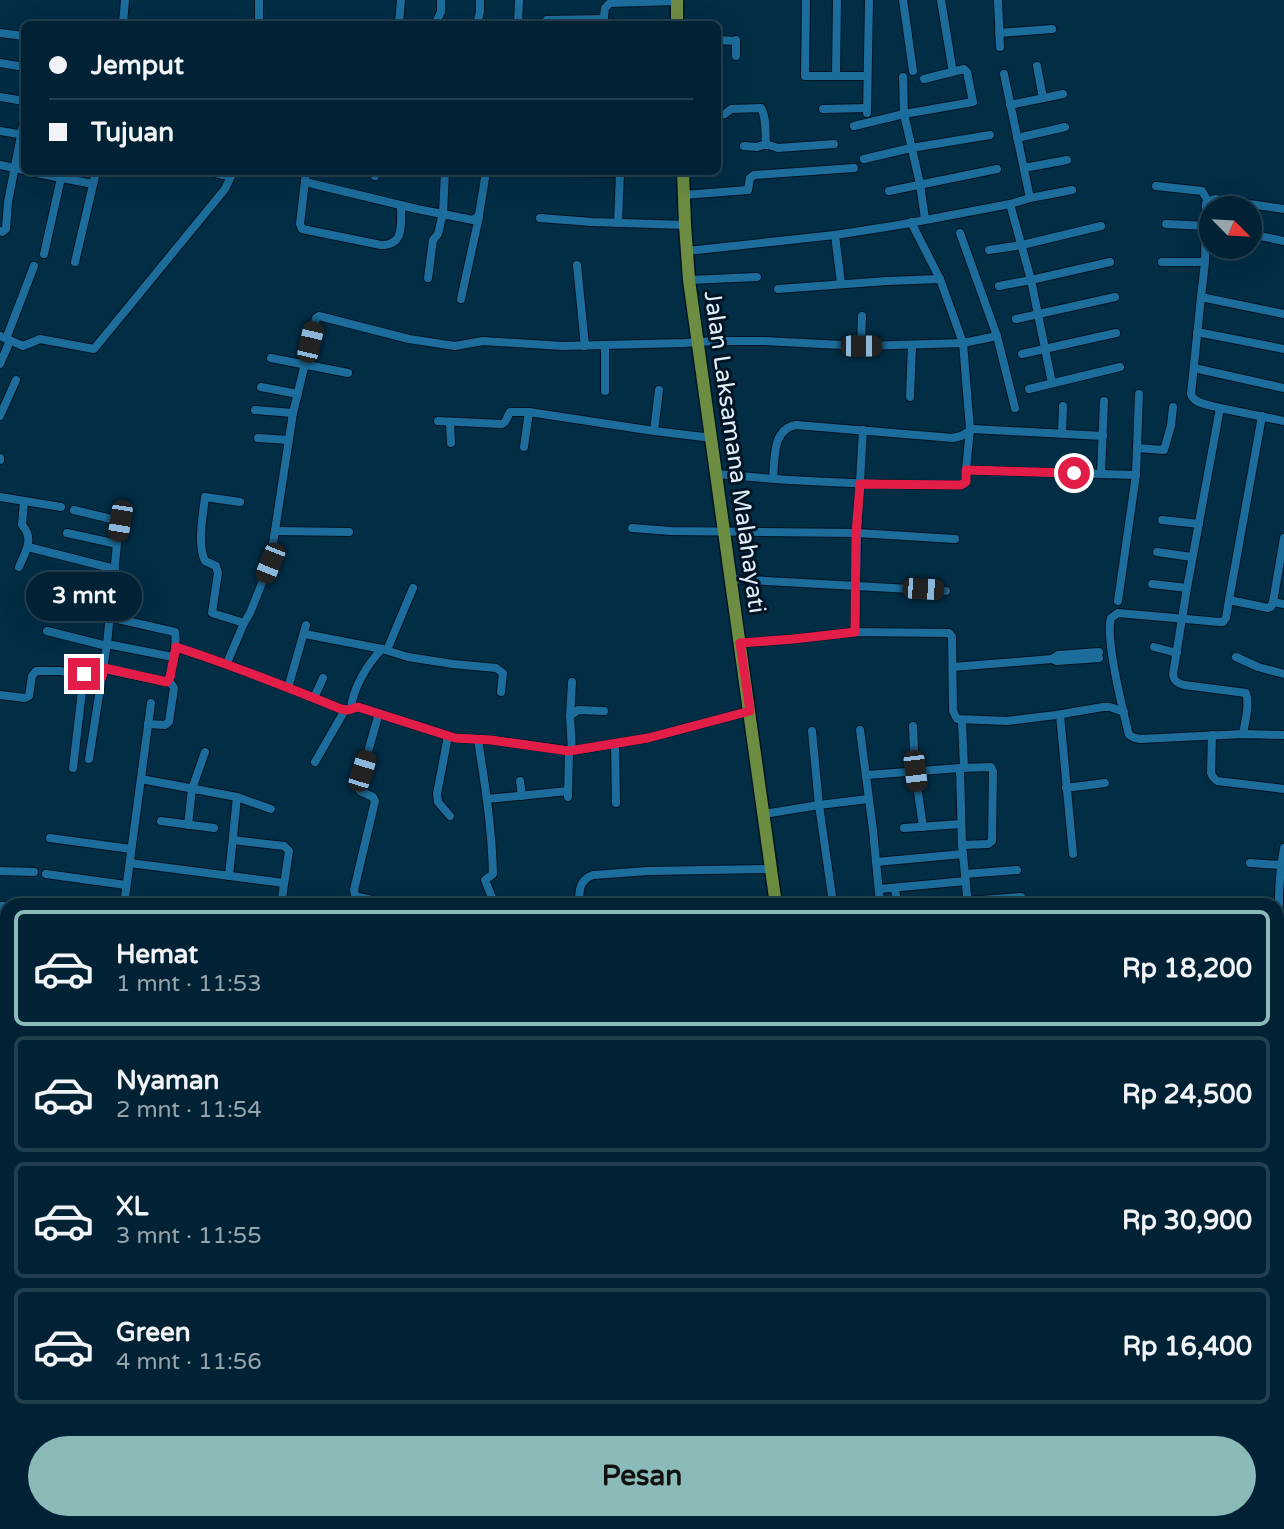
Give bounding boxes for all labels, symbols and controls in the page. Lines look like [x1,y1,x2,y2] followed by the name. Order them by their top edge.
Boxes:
[91,50,184,81] text: Jemput
[91,117,174,148] text: Tujuan
[1199,196,1262,259] north arrow
[1199,196,1262,259] map controls
[698,289,771,615] street label: Jalan Laksamana Malahayati
[296,319,325,365] car
[841,336,883,357] car
[1058,457,1090,489] route start
[107,499,134,543] car
[253,540,288,586] car
[26,572,142,622] callout: 3 mnt
[902,577,945,601] car
[52,582,116,610] text: 3 mnt
[68,658,100,690] route end
[346,748,379,794] car
[903,749,928,793] car
[32,937,95,1000] icon: car
[116,939,198,970] text: Hemat
[1122,953,1252,984] text: Rp 18,200
[116,970,262,998] text: 1 mnt · 11:53
[32,1063,95,1126] icon: car
[116,1065,219,1096] text: Nyaman
[1122,1079,1252,1110] text: Rp 24,500
[116,1096,262,1124] text: 2 mnt · 11:54
[32,1189,95,1252] icon: car
[116,1191,148,1222] text: XL
[1122,1205,1252,1236] text: Rp 30,900
[116,1222,262,1250] text: 3 mnt · 11:55
[32,1315,95,1378] icon: car
[116,1317,191,1348] text: Green
[1122,1331,1252,1362] text: Rp 16,400
[116,1348,262,1376] text: 4 mnt · 11:56
[28,1436,1256,1516] button: Pesan

